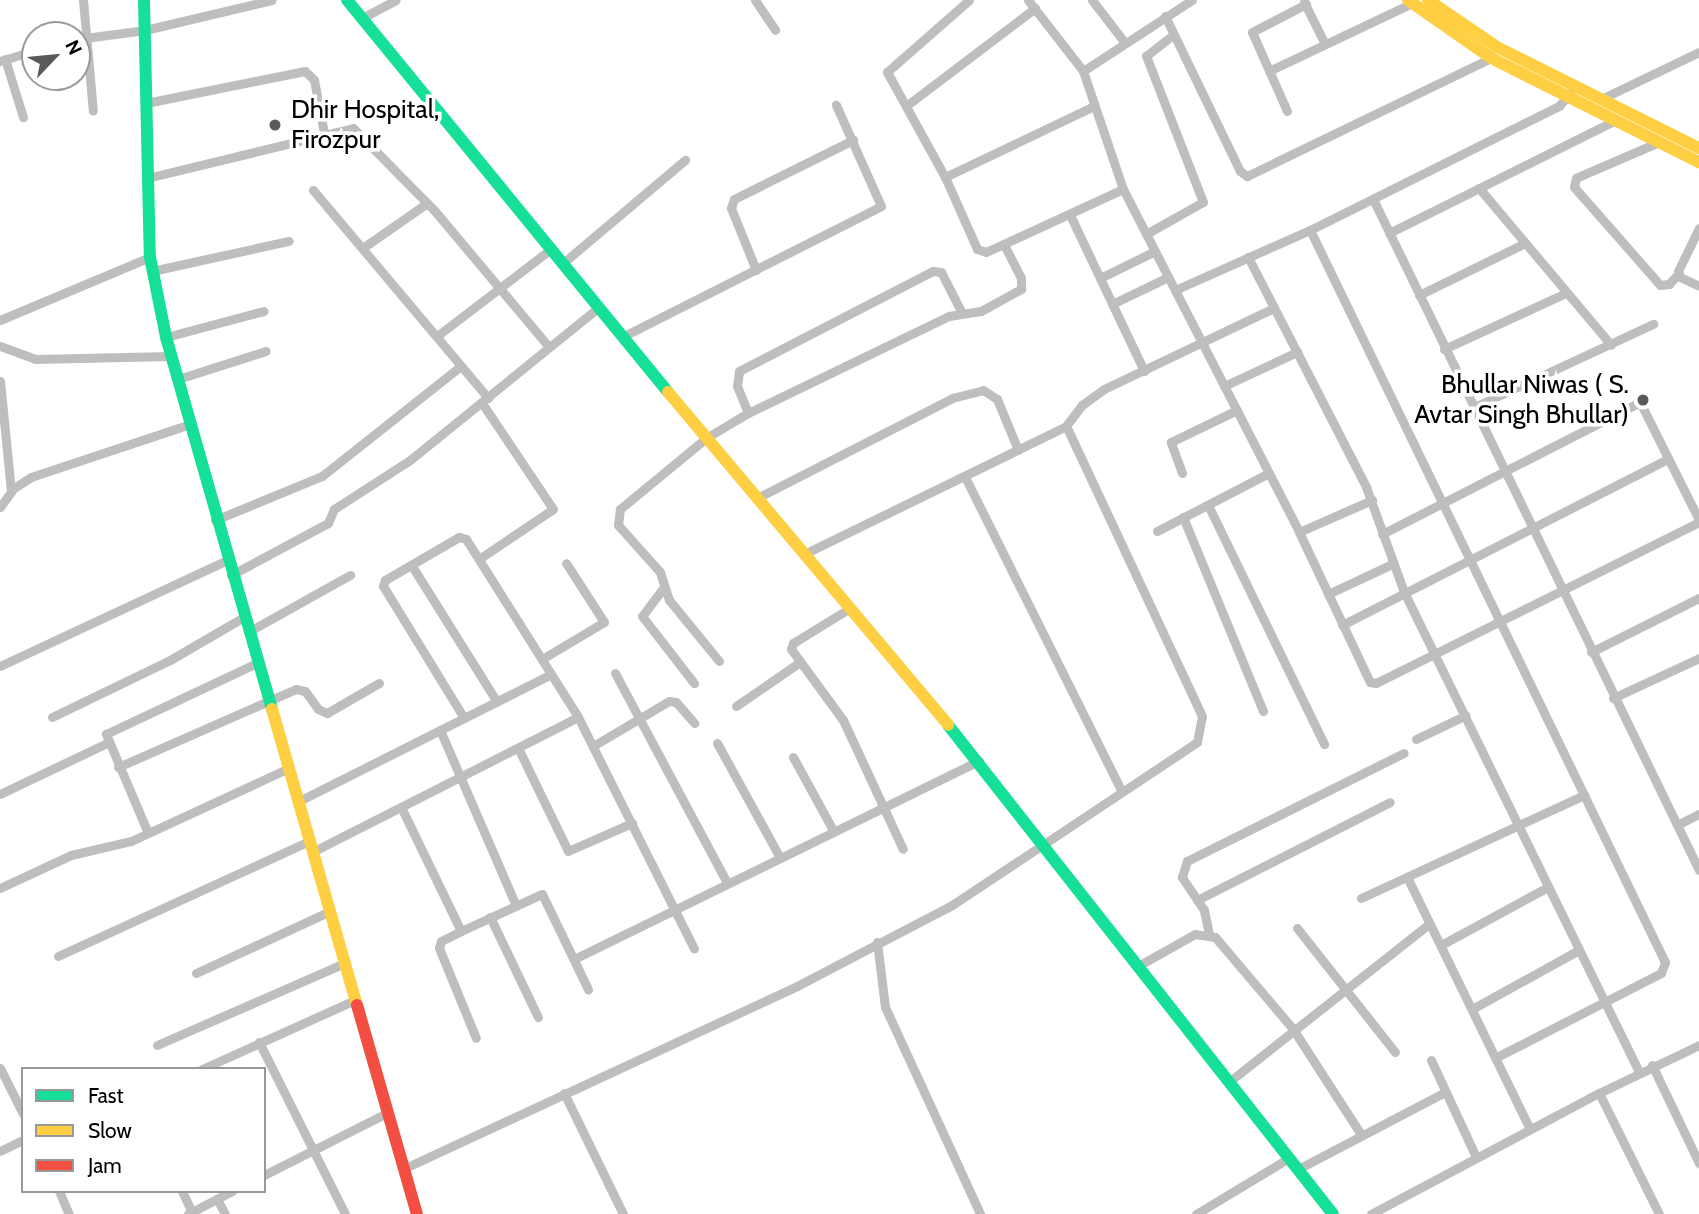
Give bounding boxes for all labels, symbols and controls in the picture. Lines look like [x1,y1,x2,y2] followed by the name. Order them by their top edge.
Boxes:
[21,21,91,91] north arrow
[60,36,87,59] text: N
[291,94,439,156] place label: Dhir Hospital, Firozpur
[265,115,285,135] marker: Dhir Hospital, Firozpur
[1414,369,1629,430] place label: Bhullar Niwas ( S. Avtar Singh Bhullar)
[1635,392,1651,408] marker: Bhullar Niwas ( S. Avtar Singh Bhullar)
[21,1067,266,1193] legend
[88,1083,124,1108] text: Fast
[88,1118,132,1143] text: Slow
[88,1153,122,1178] text: Jam

